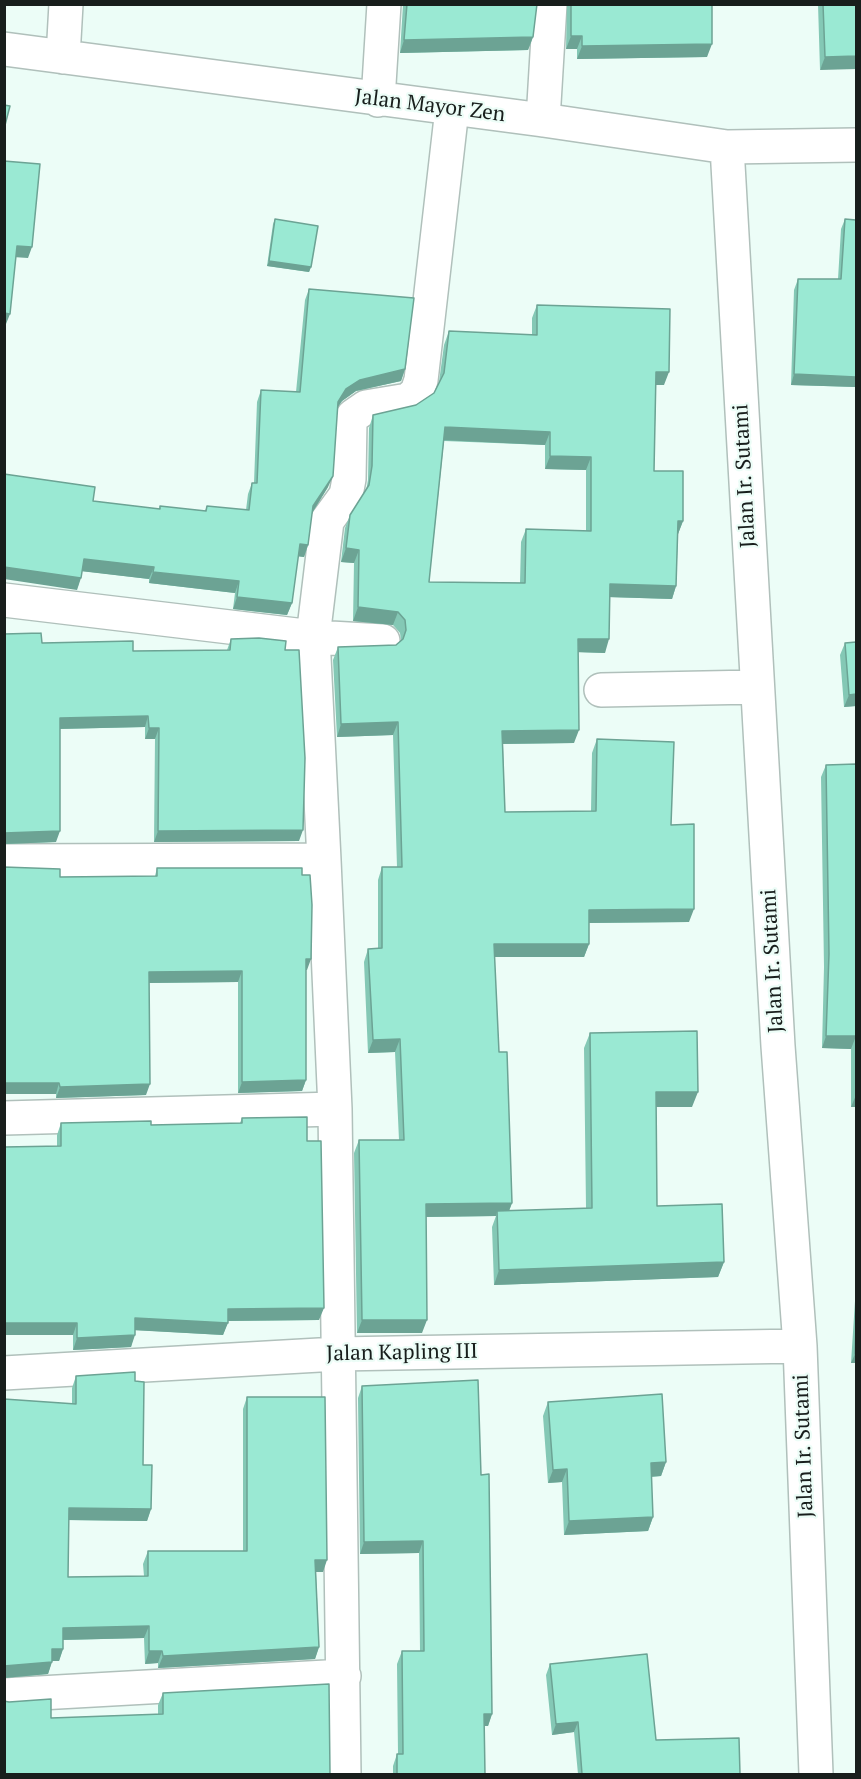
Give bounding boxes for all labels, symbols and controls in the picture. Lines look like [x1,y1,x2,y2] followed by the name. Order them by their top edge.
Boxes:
[353,84,507,128] street label: Jalan Mayor Zen
[729,403,761,549] street label: Jalan Ir. Sutami
[757,888,789,1034] street label: Jalan Ir. Sutami
[326,1339,478,1367] street label: Jalan Kapling III
[789,1374,819,1518] street label: Jalan Ir. Sutami

